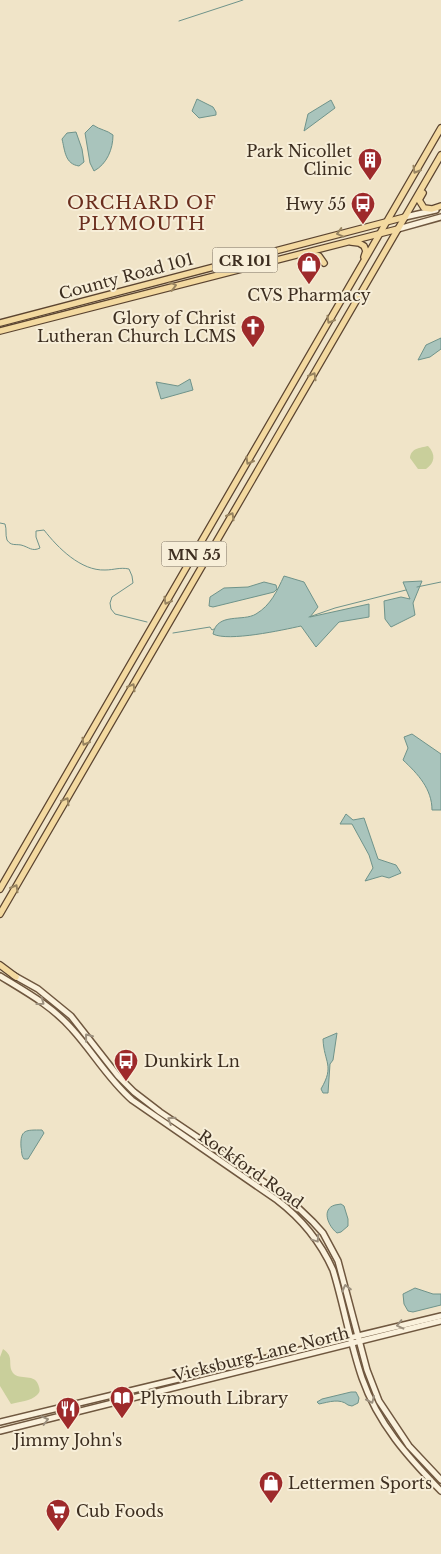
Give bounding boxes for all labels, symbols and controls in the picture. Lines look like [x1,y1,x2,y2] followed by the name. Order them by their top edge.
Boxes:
[246,141,352,179] place label: Park Nicollet Clinic
[357,147,383,181] building icon: Park Nicollet Clinic
[413,165,423,174] one-way arrow
[350,191,376,225] bus stop icon: Hwy 55
[67,192,217,235] district label: ORCHARD OF PLYMOUTH
[286,194,346,214] place label: Hwy 55
[337,228,345,238] one-way arrow
[57,248,195,304] street label: County Road 101
[212,248,278,272] road number: CR 101
[296,251,322,285] shop icon: CVS Pharmacy
[169,281,178,292] one-way arrow
[247,285,371,305] place label: CVS Pharmacy
[37,308,236,346] place label: Glory of Christ Lutheran Church LCMS
[240,314,266,348] church icon: Glory of Christ Lutheran Church LCMS
[327,315,337,324] one-way arrow
[306,372,316,381] one-way arrow
[245,455,255,464] one-way arrow
[225,513,235,522] one-way arrow
[162,542,226,566] road number: MN 55
[163,596,173,605] one-way arrow
[125,683,135,692] one-way arrow
[82,736,92,745] one-way arrow
[59,797,69,806] one-way arrow
[9,885,19,894] one-way arrow
[35,996,45,1005] one-way arrow
[85,1034,94,1043] one-way arrow
[113,1048,139,1082] bus stop icon: Dunkirk Ln
[144,1051,240,1071] place label: Dunkirk Ln
[168,1116,177,1126] one-way arrow
[195,1125,308,1213] street label: Rockford Road
[310,1234,319,1243] one-way arrow
[342,1284,352,1292] one-way arrow
[395,1319,404,1330] one-way arrow
[170,1322,351,1386] street label: Vicksburg Lane North
[109,1385,135,1419] library icon: Plymouth Library
[140,1388,289,1408] place label: Plymouth Library
[365,1395,376,1404] one-way arrow
[55,1396,81,1430] restaurant icon: Jimmy John's
[41,1415,50,1426] one-way arrow
[12,1430,122,1450] place label: Jimmy John's
[258,1470,284,1504] shop icon: Lettermen Sports
[288,1473,432,1493] place label: Lettermen Sports
[45,1498,71,1532] supermarket icon: Cub Foods
[76,1501,164,1521] place label: Cub Foods

